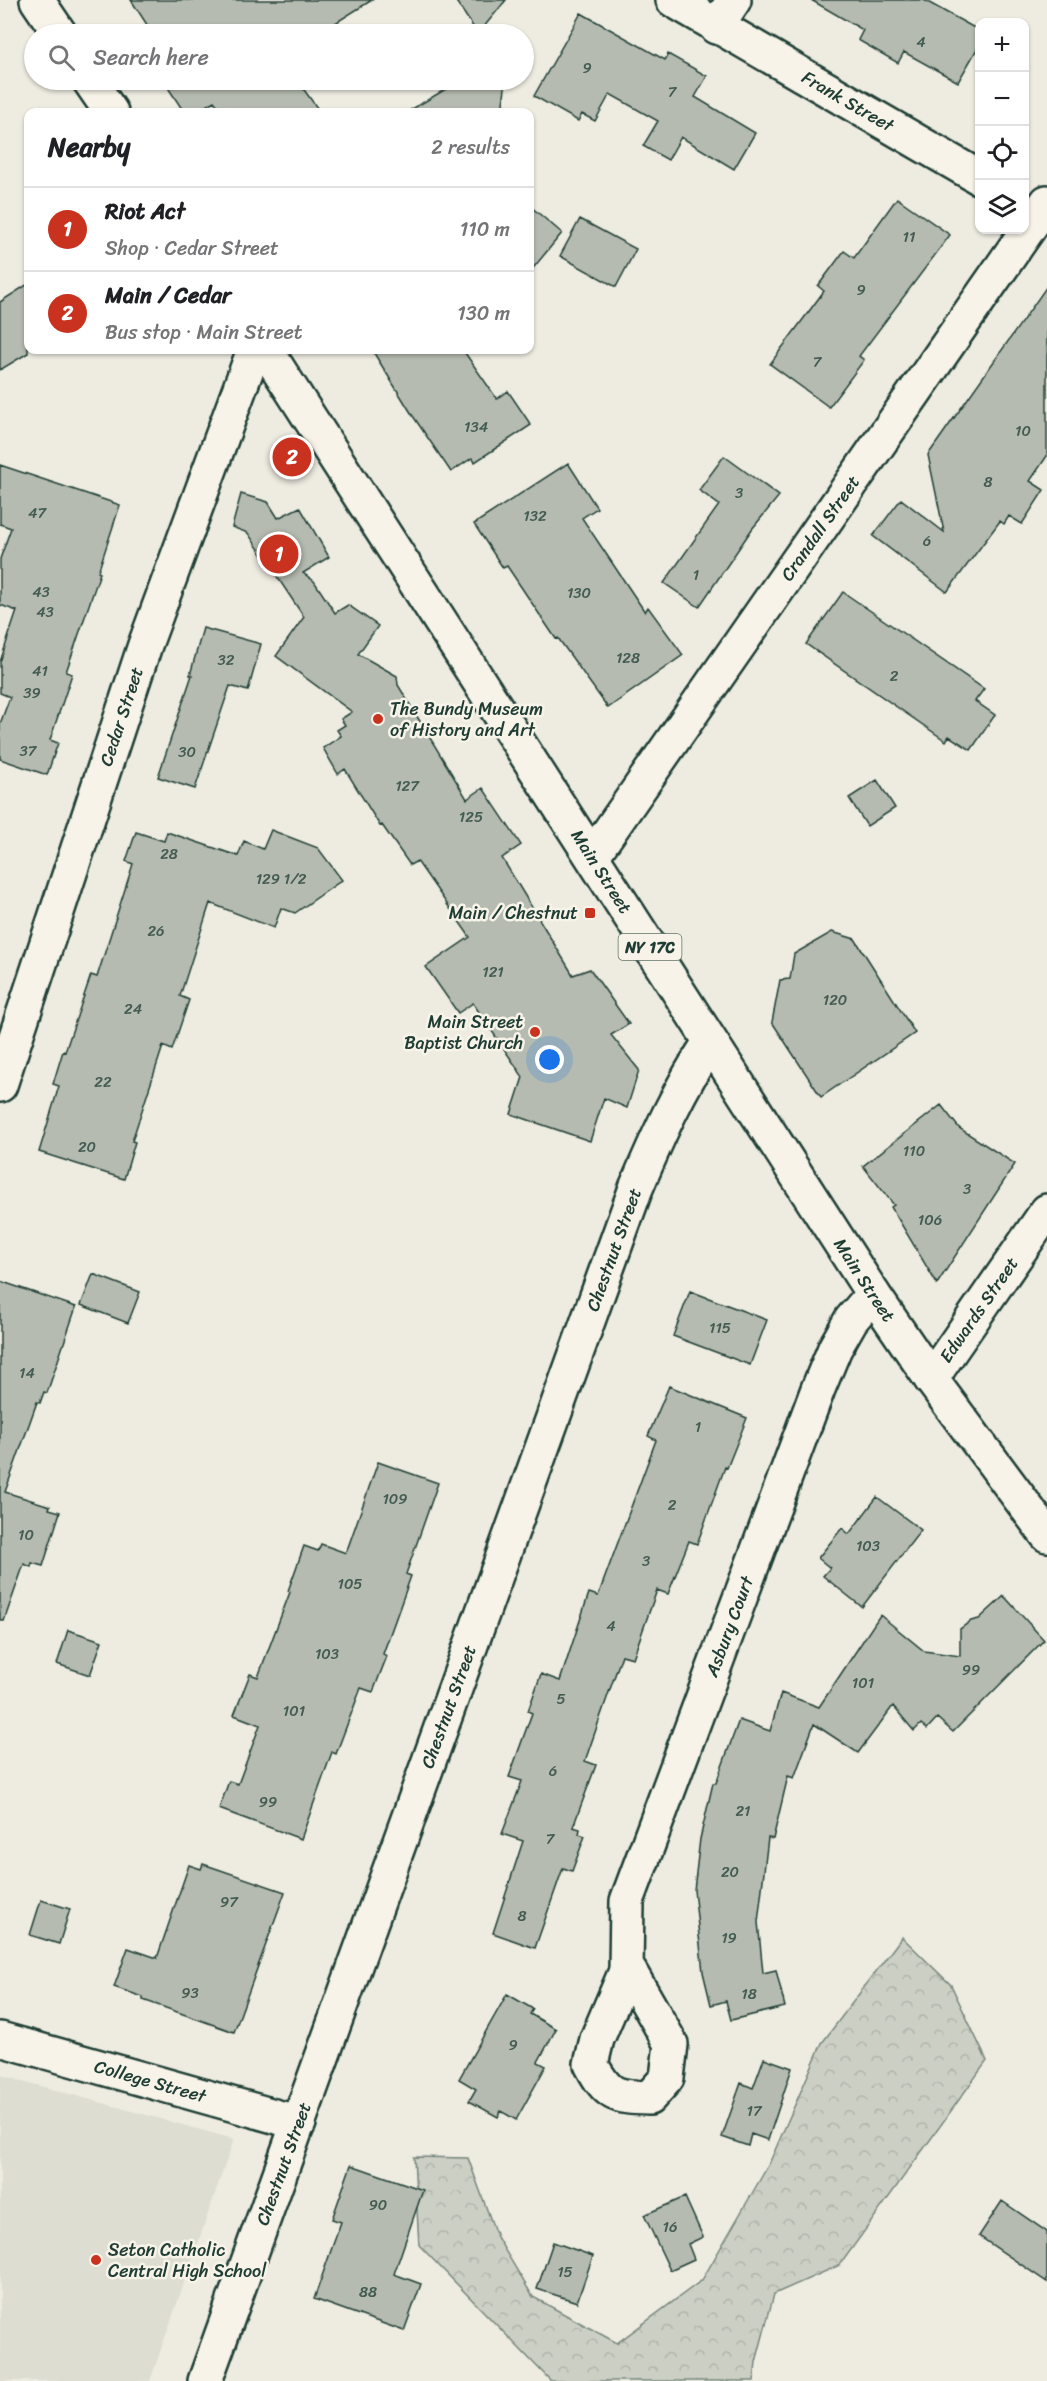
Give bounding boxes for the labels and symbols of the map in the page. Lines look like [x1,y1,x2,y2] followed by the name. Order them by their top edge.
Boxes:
[916,29,926,55] house number: 4
[582,55,592,81] house number: 9
[795,62,901,141] street label: Frank Street
[668,79,678,105] house number: 7
[903,224,915,250] house number: 11
[856,277,866,303] house number: 9
[813,349,823,375] house number: 7
[464,414,488,440] house number: 134
[1015,418,1031,444] house number: 10
[272,434,312,480] pin: 2
[772,468,869,588] street label: Crandall Street
[983,469,993,495] house number: 8
[735,480,743,506] house number: 3
[28,500,47,526] house number: 47
[523,503,547,529] house number: 132
[923,528,931,554] house number: 6
[260,532,298,576] pin: 1
[693,562,699,588] house number: 1
[32,579,50,605] house number: 43
[567,580,591,606] house number: 130
[36,599,54,625] house number: 43
[616,645,640,671] house number: 128
[218,647,235,673] house number: 32
[32,658,48,684] house number: 41
[90,662,153,770] street label: Cedar Street
[890,663,899,689] house number: 2
[23,680,41,706] house number: 39
[390,693,543,746] place label: The Bundy Museum of History and Art
[371,712,385,726] marker: The Bundy Museum of History and Art
[20,738,38,764] house number: 37
[178,739,196,765] house number: 30
[395,773,420,799] house number: 127
[459,804,483,830] house number: 125
[562,823,641,920] street label: Main Street
[160,841,178,867] house number: 28
[256,866,307,892] house number: 129 1/2
[449,897,578,929] place label: Main / Chestnut
[583,906,597,920] marker: Main / Chestnut
[147,918,165,944] house number: 26
[618,934,682,960] road number: NY 17C
[482,959,504,985] house number: 121
[823,987,847,1013] house number: 120
[124,996,142,1022] house number: 24
[404,1006,523,1059] place label: Main Street Baptist Church
[528,1025,542,1039] marker: Main Street Baptist Church
[535,1045,564,1074] your location
[94,1069,112,1095] house number: 22
[78,1134,96,1160] house number: 20
[903,1138,925,1164] house number: 110
[963,1176,971,1202] house number: 3
[577,1183,651,1316] street label: Chestnut Street
[918,1207,942,1233] house number: 106
[825,1231,904,1329] street label: Main Street
[931,1250,1027,1370] street label: Edwards Street
[709,1315,731,1341] house number: 115
[19,1360,35,1386] house number: 14
[695,1414,701,1440] house number: 1
[382,1486,408,1512] house number: 109
[668,1492,677,1518] house number: 2
[18,1522,34,1548] house number: 10
[856,1533,880,1559] house number: 103
[642,1548,650,1574] house number: 3
[337,1571,363,1597] house number: 105
[696,1571,763,1682] street label: Asbury Court
[606,1613,616,1639] house number: 4
[412,1640,486,1773] street label: Chestnut Street
[315,1641,339,1667] house number: 103
[962,1657,980,1683] house number: 99
[852,1670,874,1696] house number: 101
[556,1686,566,1712] house number: 5
[283,1698,305,1724] house number: 101
[549,1758,557,1784] house number: 6
[259,1789,277,1815] house number: 99
[735,1798,751,1824] house number: 21
[546,1826,556,1852] house number: 7
[721,1859,739,1885] house number: 20
[220,1889,239,1915] house number: 97
[517,1903,527,1929] house number: 8
[721,1925,737,1951] house number: 19
[181,1980,199,2006] house number: 93
[741,1981,757,2007] house number: 18
[508,2032,518,2058] house number: 9
[91,2050,210,2112] street label: College Street
[246,2097,321,2230] street label: Chestnut Street
[746,2098,763,2124] house number: 17
[369,2192,387,2218] house number: 90
[663,2214,677,2240] house number: 16
[108,2234,267,2287] place label: Seton Catholic Central High School
[89,2253,103,2267] marker: Seton Catholic Central High School
[557,2259,573,2285] house number: 15
[359,2279,377,2305] house number: 88

